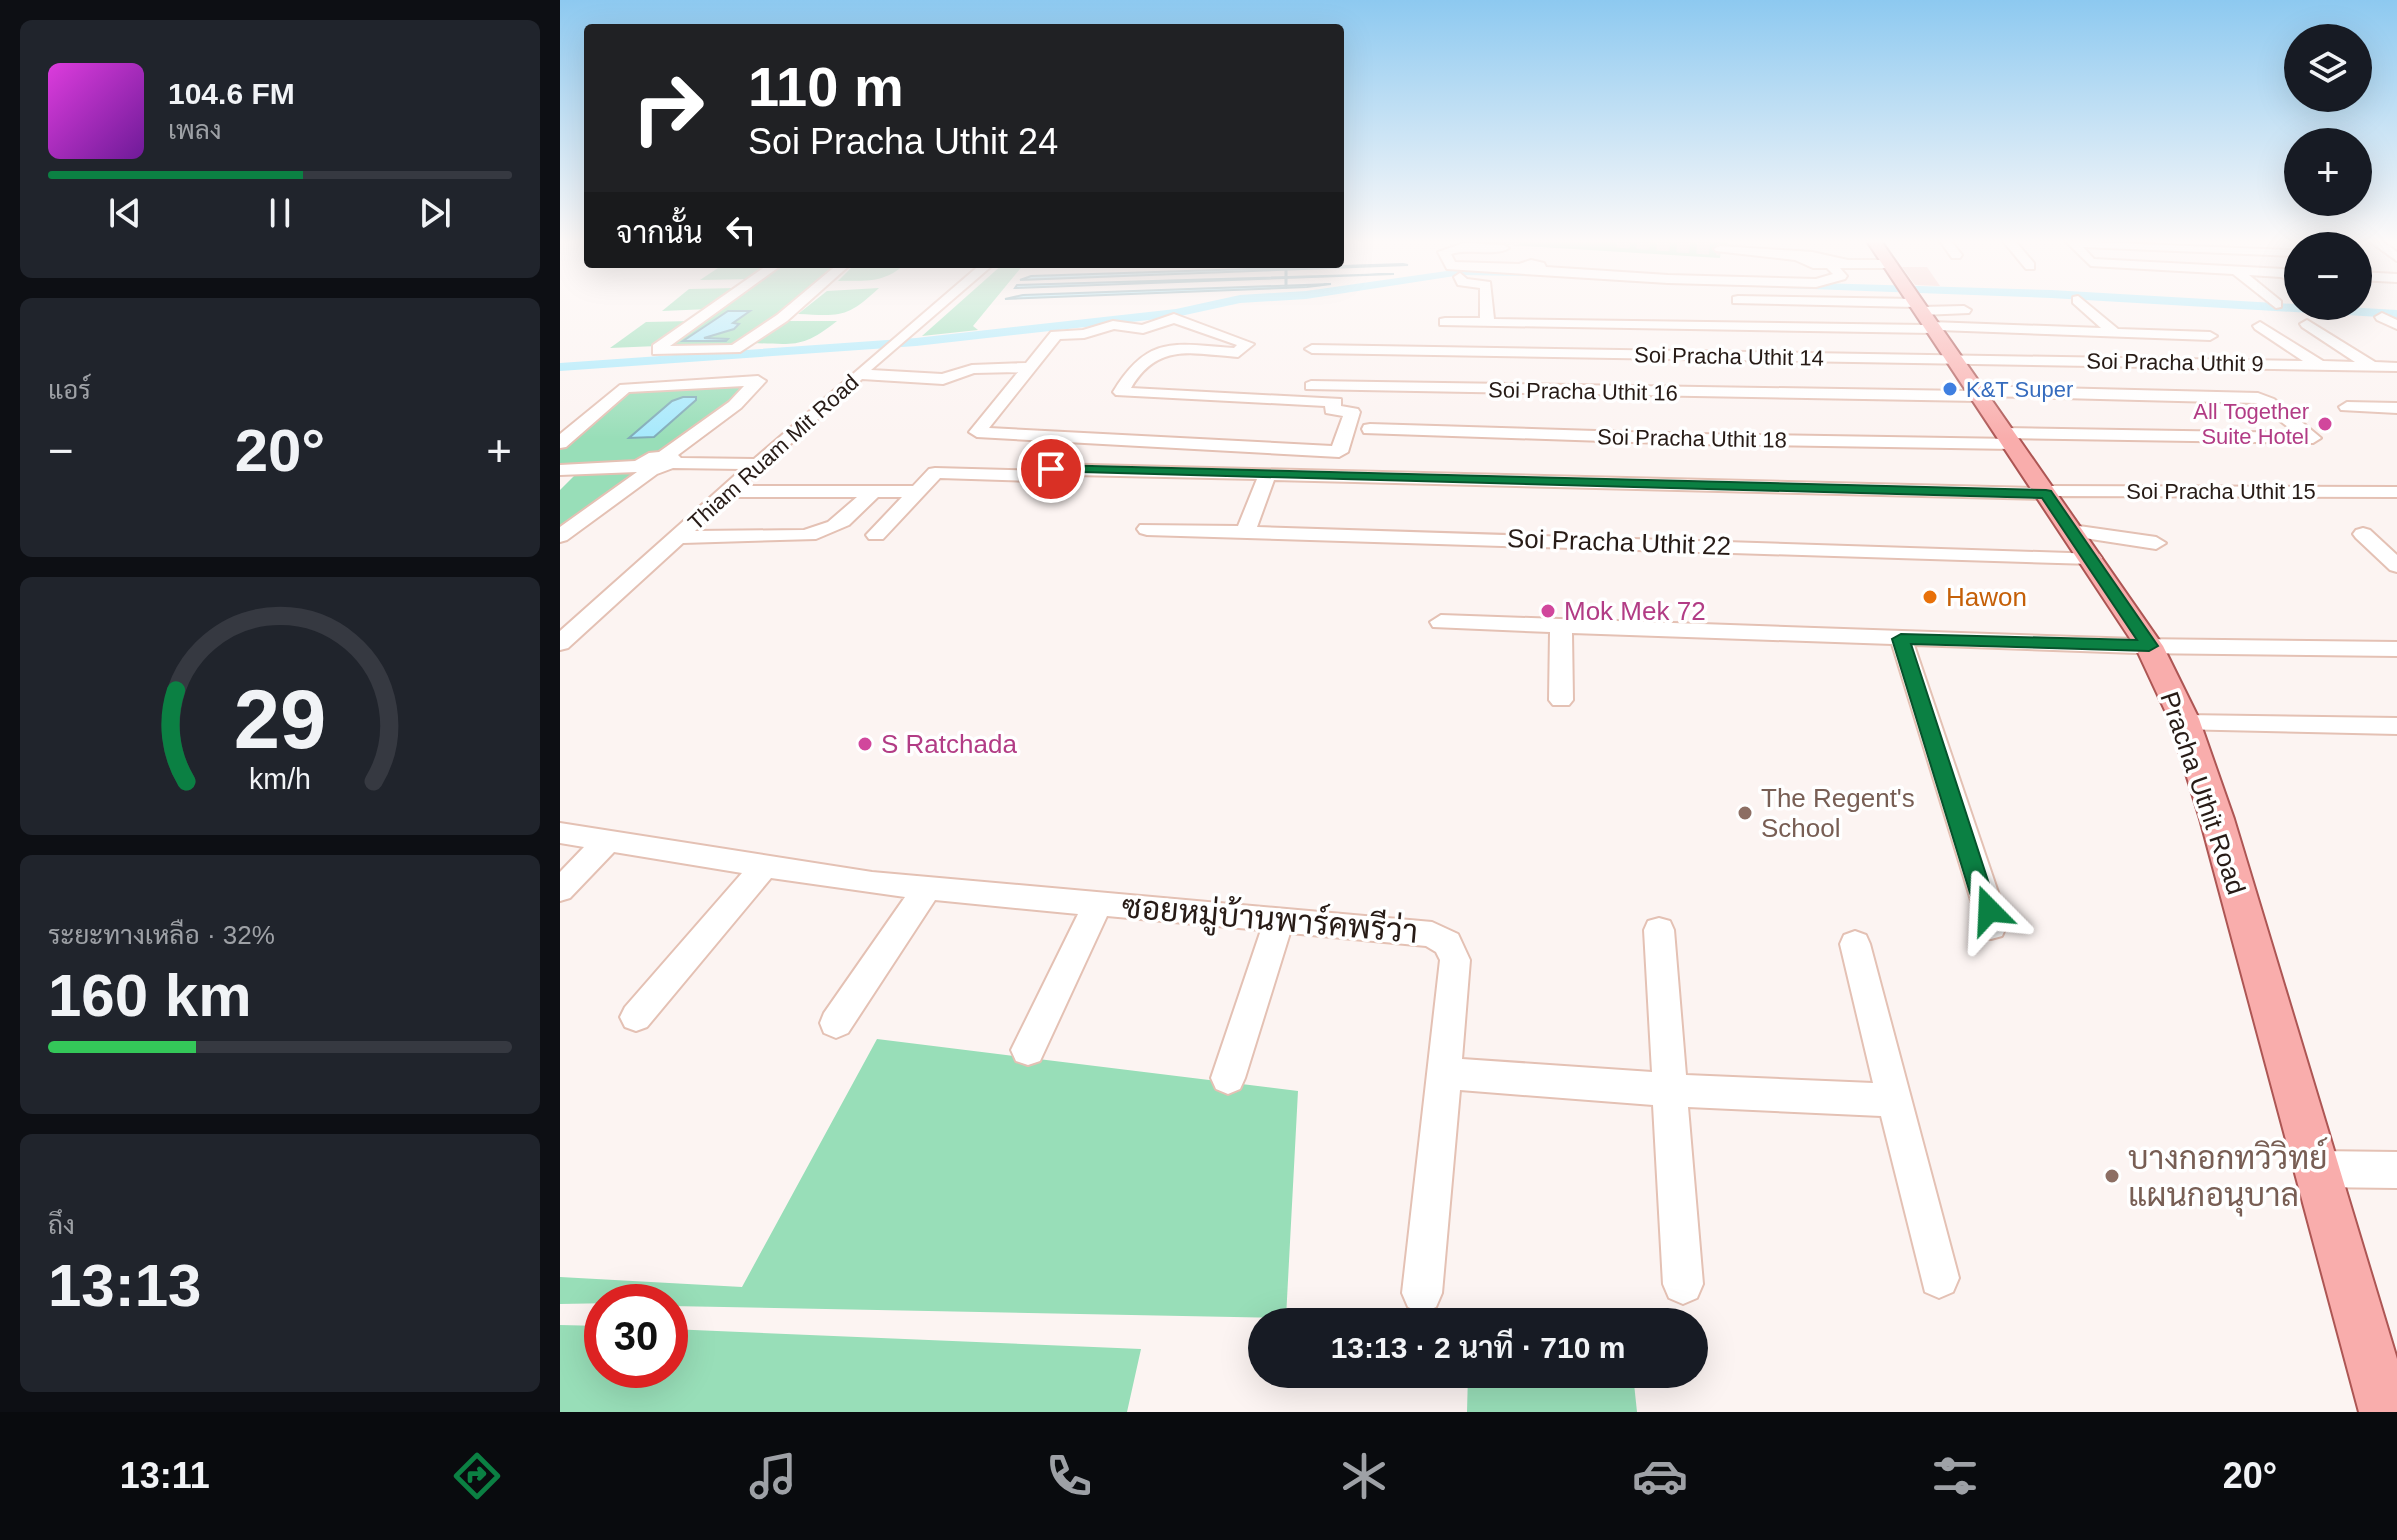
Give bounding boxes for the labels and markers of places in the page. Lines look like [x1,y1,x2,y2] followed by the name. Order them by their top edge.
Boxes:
[1966,377,2073,402] place label: K&T Super
[1941,380,1959,398] marker: K&T Super
[2193,399,2309,449] place label: All Together Suite Hotel
[2316,415,2334,433] marker: All Together Suite Hotel
[1017,435,1085,503] pin
[1946,582,2027,612] place label: Hawon
[1921,588,1939,606] marker: Hawon
[1564,596,1706,626] place label: Mok Mek 72
[1539,602,1557,620] marker: Mok Mek 72
[881,729,1017,759] place label: S Ratchada
[856,735,874,753] marker: S Ratchada
[1761,783,1915,843] place label: The Regent's School
[1736,804,1754,822] marker: The Regent's School
[2128,1137,2327,1217] place label: บางกอกทวิวิทย์ แผนกอนุบาล
[2103,1167,2121,1185] marker: บางกอกทวิวิทย์ แผนกอนุบาล

